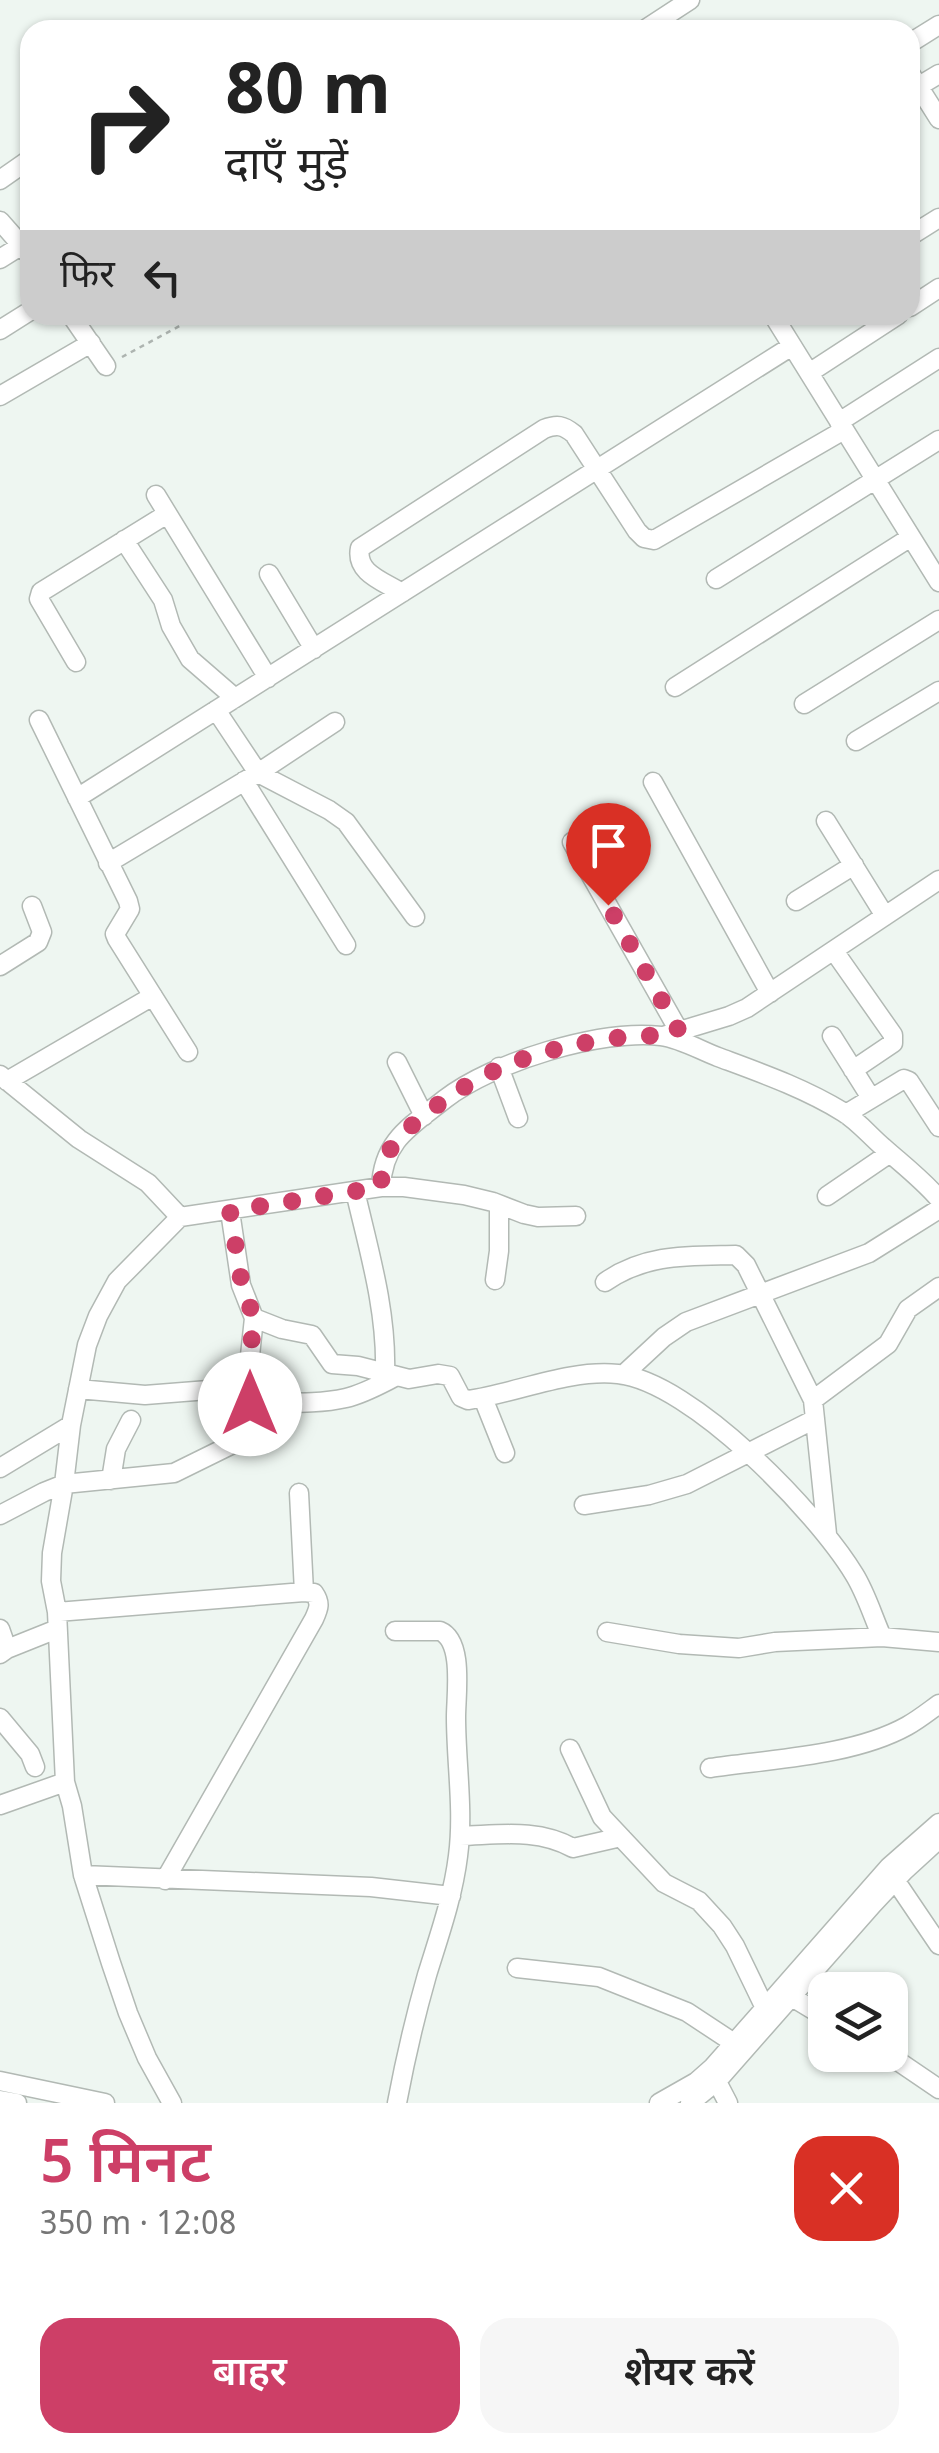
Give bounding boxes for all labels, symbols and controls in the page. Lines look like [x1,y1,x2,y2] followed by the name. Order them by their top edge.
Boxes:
[225,50,391,142] text: 80 m
[60,60,190,190] icon: right
[225,139,348,197] text: दाएँ मुड़ें
[135,250,190,305] icon: left
[60,253,115,303] text: फिर
[566,803,651,906] pin
[581,818,636,873] icon: arrive
[198,1352,302,1456] position arrow
[808,1972,908,2072] map controls
[808,1972,908,2072] button: layers
[40,2128,211,2206] text: 5 मिनट
[794,2136,899,2241] button: close
[40,2205,236,2247] text: 350 m · 12:08
[40,2318,460,2433] button: बाहर
[480,2318,899,2433] button: शेयर करें

